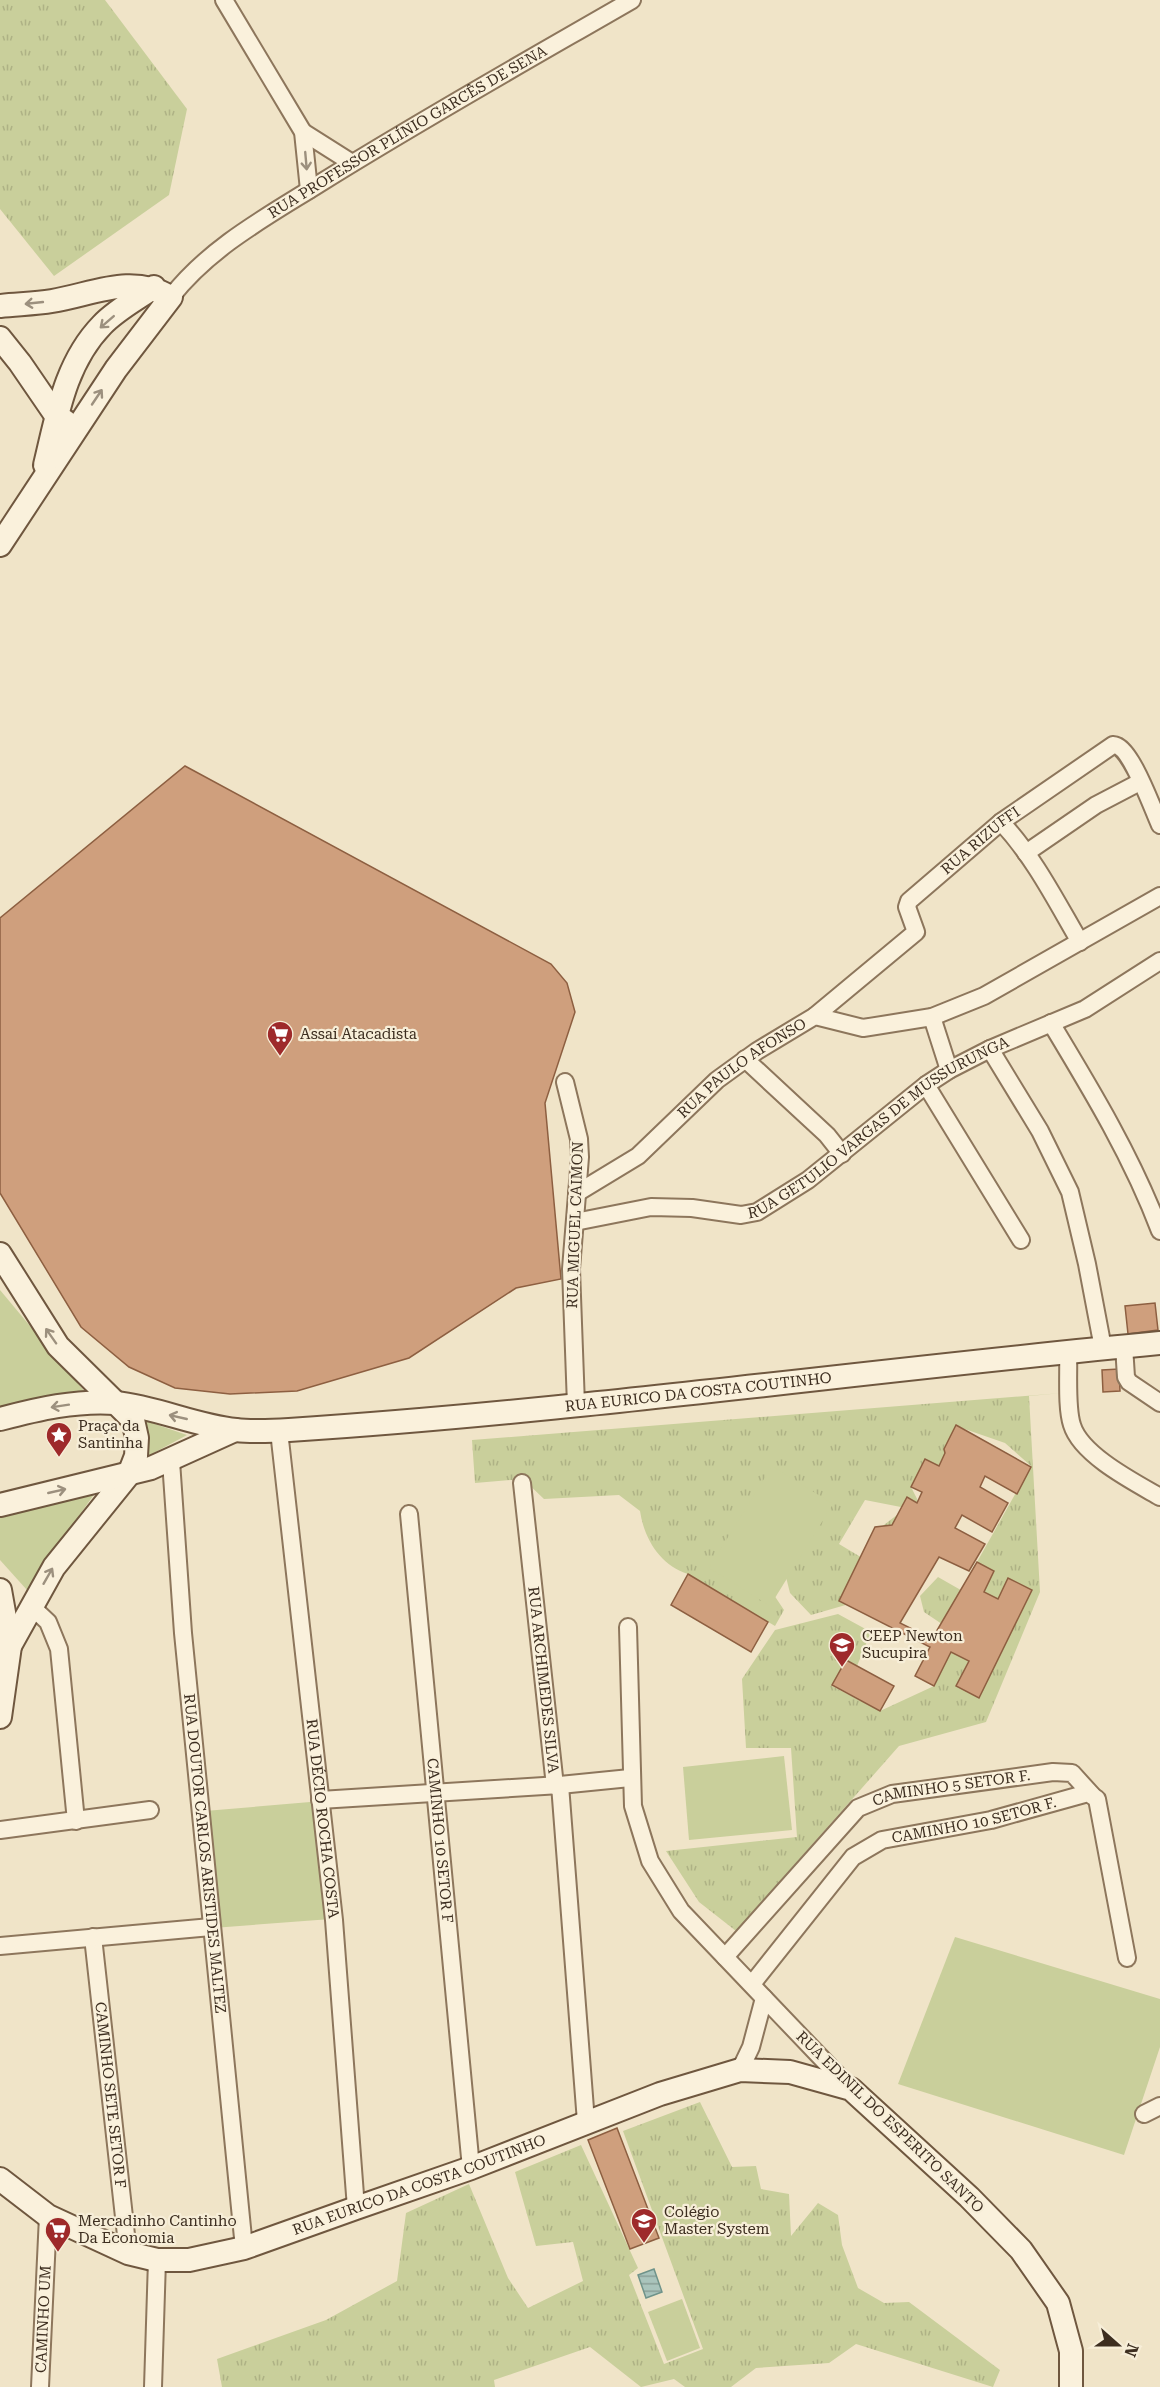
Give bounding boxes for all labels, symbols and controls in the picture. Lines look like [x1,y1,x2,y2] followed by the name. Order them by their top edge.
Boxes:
[265,42,551,222] street label: RUA PROFESSOR PLÍNIO GARCÊS DE SENA
[301,151,312,171] one-way arrow
[25,298,45,309] one-way arrow
[100,315,115,329] one-way arrow
[91,389,103,406] one-way arrow
[937,803,1023,878] street label: RUA RIZUFFI
[674,1014,810,1122] street label: RUA PAULO AFONSO
[265,1019,295,1057] supermarket icon: Assaí Atacadista
[300,1025,417,1043] place label: Assaí Atacadista
[746,1033,1012,1223] street label: RUA GETULIO VARGAS DE MUSSURUNGA
[563,1141,587,1309] street label: RUA MIGUEL CAIMON
[45,1329,57,1345] one-way arrow
[564,1369,833,1415] street label: RUA EURICO DA COSTA COUTINHO
[51,1401,71,1412] one-way arrow
[169,1411,188,1422] one-way arrow
[78,1417,143,1452] place label: Praça da Santinha
[44,1420,74,1458] place icon: Praça da Santinha
[47,1485,66,1497] one-way arrow
[43,1568,55,1585] one-way arrow
[524,1585,563,1775] street label: RUA ARCHIMEDES SILVA
[862,1627,963,1662] place label: CEEP Newton Sucupira
[827,1630,857,1668] school or university icon: CEEP Newton Sucupira
[180,1693,230,2014] street label: RUA DOUTOR CARLOS ARISTIDES MALTEZ
[302,1718,343,1920] street label: RUA DÉCIO ROCHA COSTA
[423,1757,457,1924] street label: CAMINHO 10 SETOR F
[870,1766,1031,1810] street label: CAMINHO 5 SETOR F.
[890,1793,1058,1847] street label: CAMINHO 10 SETOR F.
[91,2001,130,2189] street label: CAMINHO SETE SETOR F
[792,2027,988,2217] street label: RUA EDINIL DO ESPERITO SANTO
[290,2131,548,2239] street label: RUA EURICO DA COSTA COUTINHO
[664,2203,770,2238] place label: Colégio Master System
[629,2206,659,2244] school or university icon: Colégio Master System
[78,2212,237,2247] place label: Mercadinho Cantinho Da Economia
[43,2215,73,2253] supermarket icon: Mercadinho Cantinho Da Economia
[32,2265,55,2373] street label: CAMINHO UM
[1088,2315,1148,2375] north arrow
[1120,2341,1143,2359] text: N

